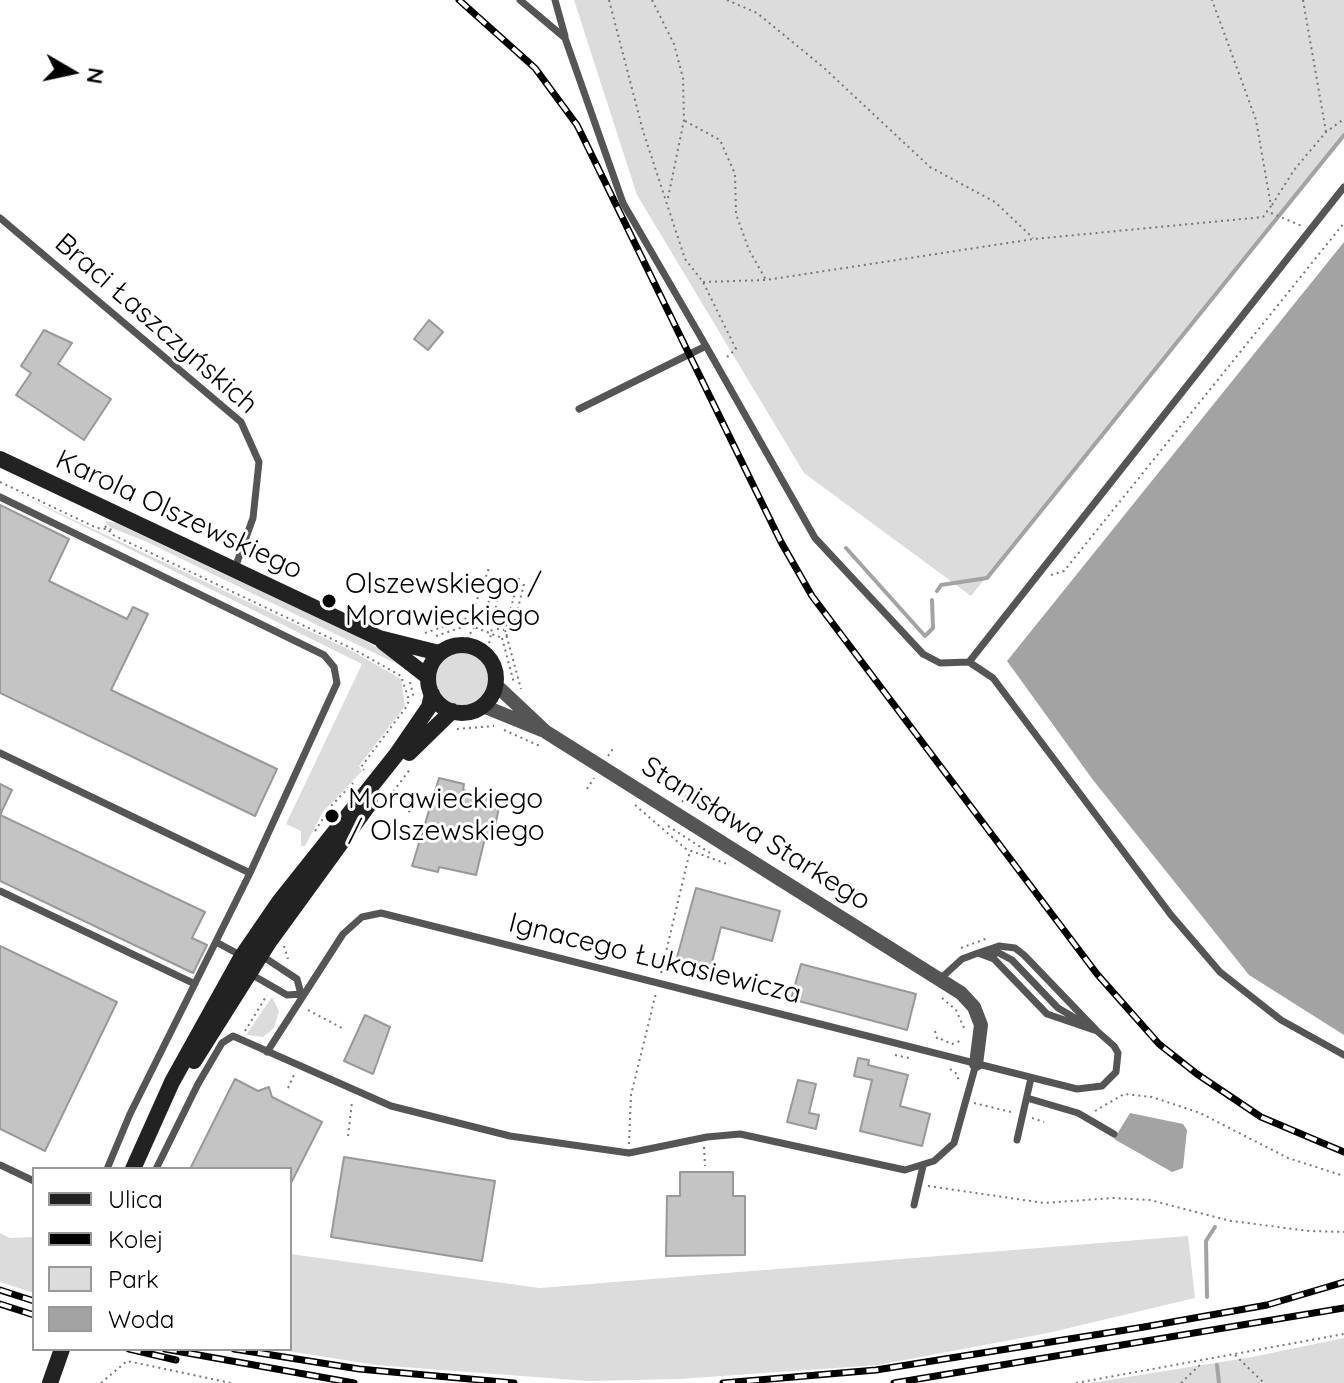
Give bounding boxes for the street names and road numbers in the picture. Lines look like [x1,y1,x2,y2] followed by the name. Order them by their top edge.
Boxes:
[48,227,264,421] street label: Braci Łaszczyńskich
[50,443,308,587] street label: Karola Olszewskiego
[635,750,877,918] street label: Stanisława Starkego
[505,906,805,1012] street label: Ignacego Łukasiewicza

